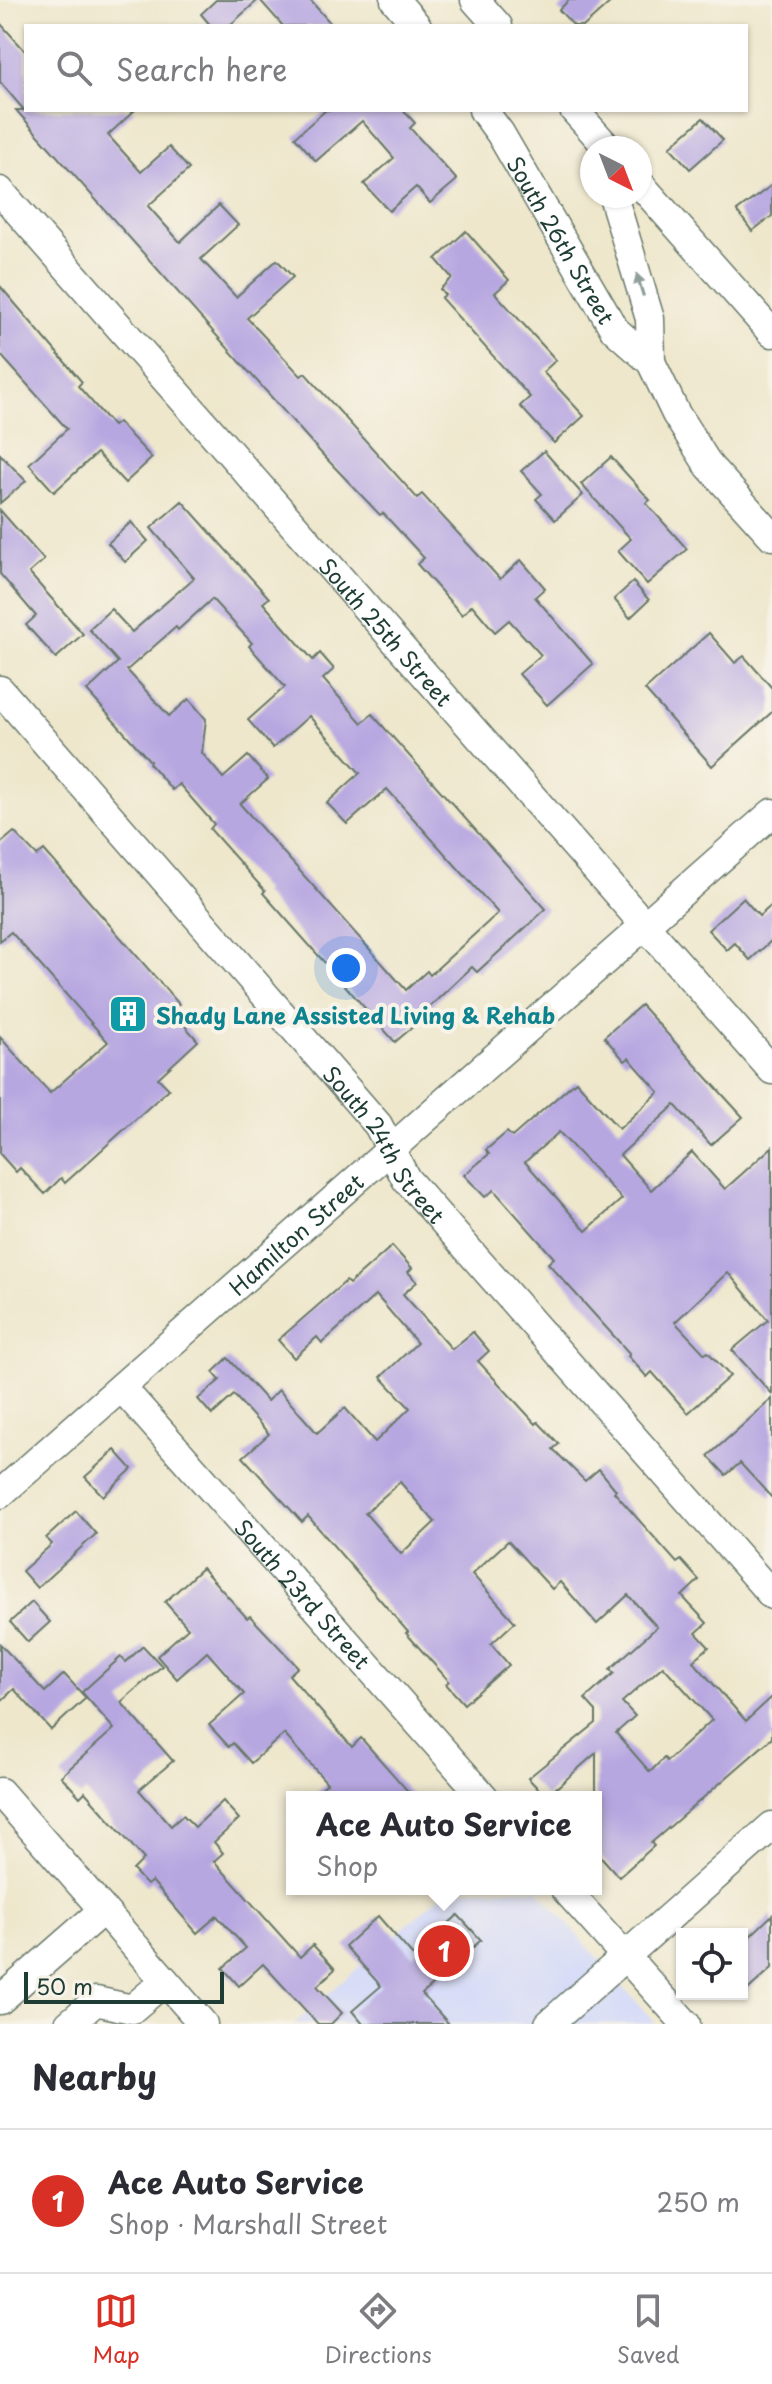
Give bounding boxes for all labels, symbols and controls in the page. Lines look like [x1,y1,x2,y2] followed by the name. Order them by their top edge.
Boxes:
[24,24,748,112] search box
[52,46,96,90] icon: search
[116,46,288,91] text: Search here
[580,136,652,208] north arrow
[500,150,624,330] street label: South 26th Street
[633,273,646,297] one-way arrow
[312,550,461,713] street label: South 25th Street
[326,948,366,988] your location
[107,993,149,1035] building icon: Shady Lane Assisted Living & Rehab
[156,998,555,1031] place label: Shady Lane Assisted Living & Rehab
[316,1058,454,1230] street label: South 24th Street
[221,1165,370,1302] street label: Hamilton Street
[228,1511,379,1676] street label: South 23rd Street
[286,1791,602,1895] popup
[316,1801,572,1846] text: Ace Auto Service
[316,1846,378,1885] text: Shop
[418,1921,470,1981] pin: 1
[676,1928,748,2000] map controls
[676,1928,748,2000] button: locate
[24,1968,224,2004] scale bar
[36,1969,93,2002] text: 50 m
[32,2050,157,2102] text: Nearby
[108,2159,364,2204] text: Ace Auto Service
[52,2182,64,2221] text: 1
[656,2182,740,2221] text: 250 m
[108,2204,387,2243] text: Shop · Marshall Street
[93,2289,140,2370] tab: Map
[325,2289,432,2370] tab: Directions
[617,2289,679,2370] tab: Saved

